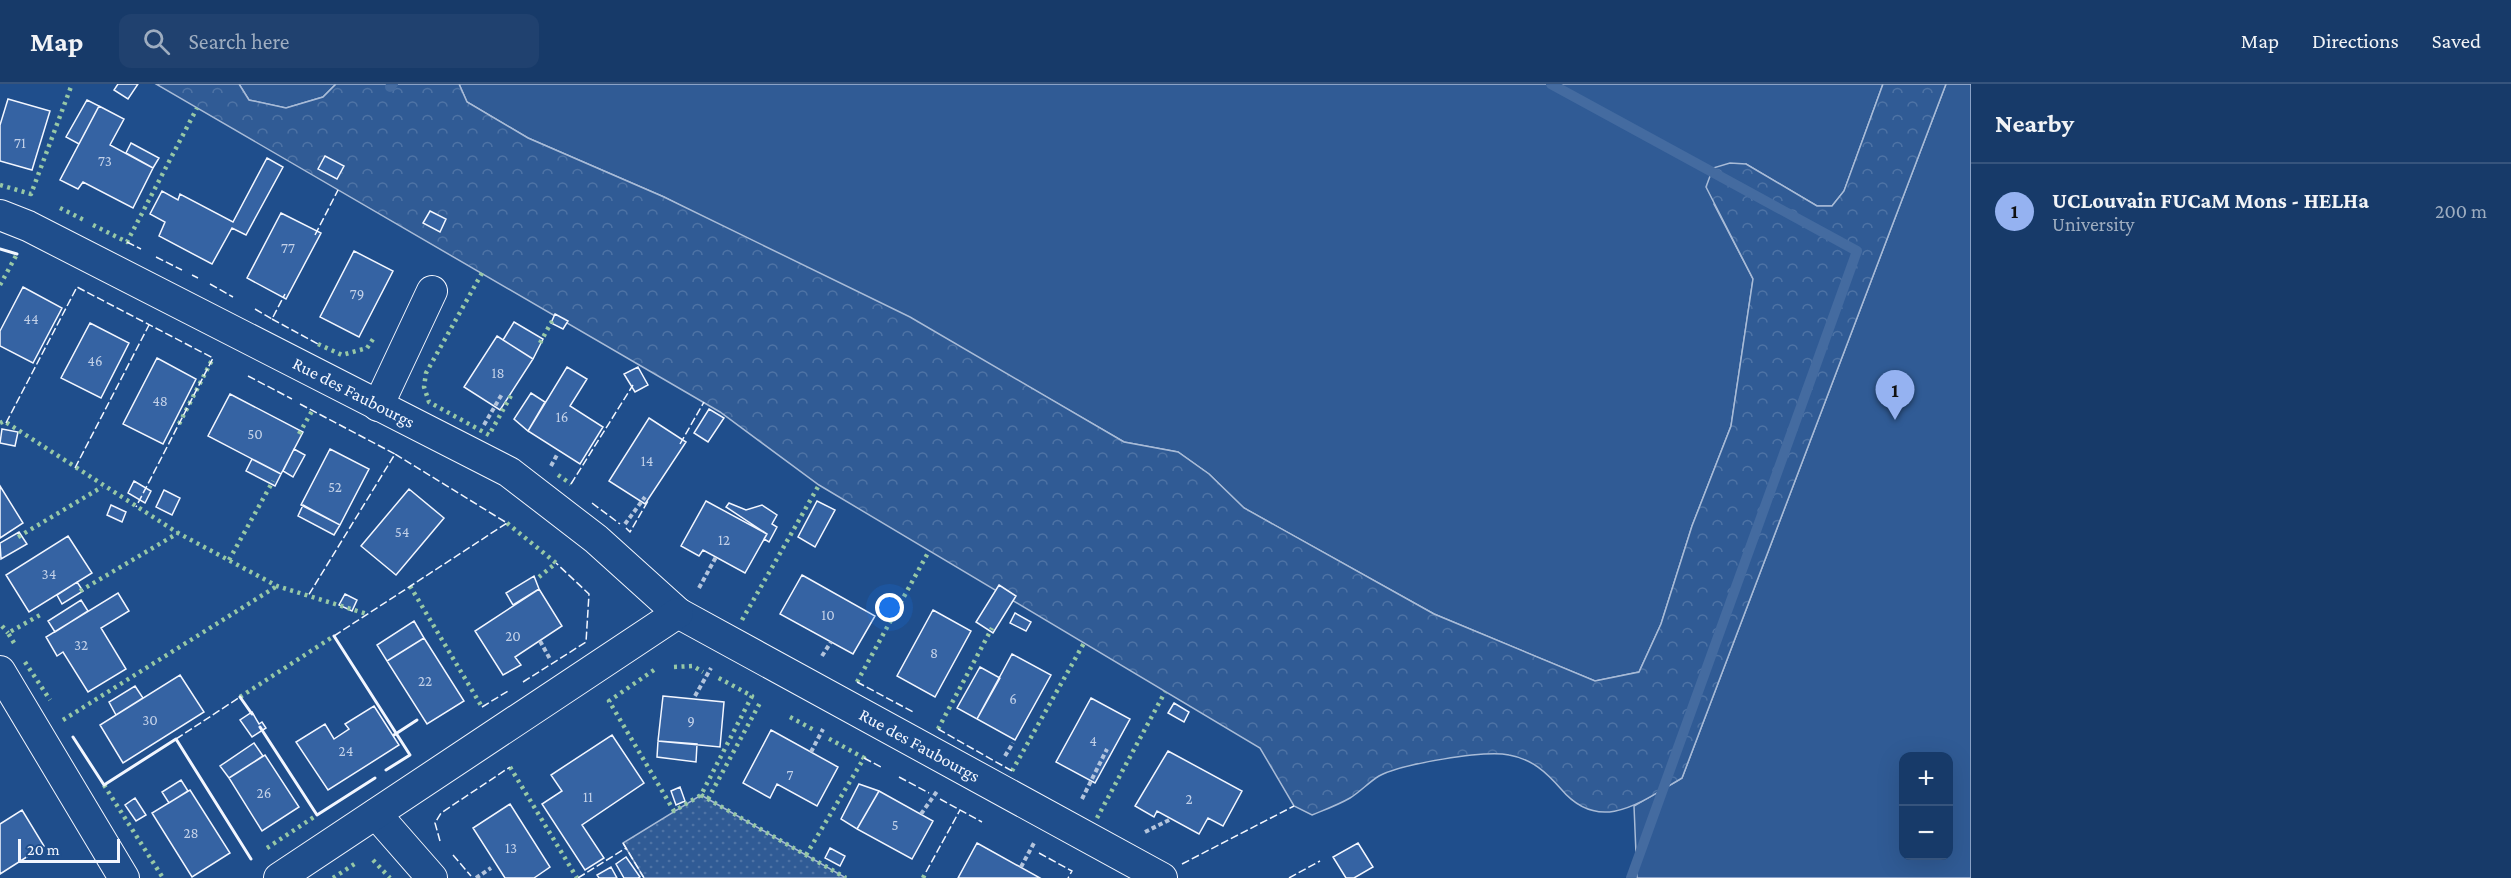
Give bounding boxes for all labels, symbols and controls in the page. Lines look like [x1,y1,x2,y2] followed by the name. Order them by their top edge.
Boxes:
[119,14,539,68] search box
[140,25,173,58] icon: search
[30,26,83,57] text: Map
[188,29,289,54] text: Search here
[2241,29,2279,53] text: Map
[2312,29,2399,53] text: Directions
[2432,29,2481,53] text: Saved
[1995,109,2074,138] text: Nearby
[14,135,26,151] house number: 71
[98,153,112,169] house number: 73
[2052,188,2369,213] text: UCLouvain FUCaM Mons - HELHa
[2011,200,2018,222] text: 1
[2435,200,2487,222] text: 200 m
[2052,213,2135,235] text: University
[281,240,295,256] house number: 77
[350,286,364,302] house number: 79
[23,311,39,327] house number: 44
[87,353,103,369] house number: 46
[289,353,418,432] street label: Rue des Faubourgs
[491,365,505,381] house number: 18
[1876,370,1914,420] pin: 1
[152,393,168,409] house number: 48
[556,409,568,425] house number: 16
[247,426,263,442] house number: 50
[641,453,653,469] house number: 14
[328,479,342,495] house number: 52
[395,524,409,540] house number: 54
[718,532,730,548] house number: 12
[42,566,56,582] house number: 34
[875,593,904,622] your location
[821,607,835,623] house number: 10
[505,628,521,644] house number: 20
[74,637,88,653] house number: 32
[930,645,938,661] house number: 8
[418,673,432,689] house number: 22
[1009,691,1017,707] house number: 6
[856,704,983,786] street label: Rue des Faubourgs
[142,712,158,728] house number: 30
[687,713,695,729] house number: 9
[1089,733,1097,749] house number: 4
[339,743,353,759] house number: 24
[1899,752,1953,860] map controls
[1899,752,1953,806] button: +
[787,767,794,783] house number: 7
[257,785,271,801] house number: 26
[583,789,593,805] house number: 11
[1185,791,1193,807] house number: 2
[1899,806,1953,860] button: −
[891,817,899,833] house number: 5
[183,825,199,841] house number: 28
[18,836,120,864] scale bar
[505,840,517,856] house number: 13
[27,841,60,858] text: 20 m

